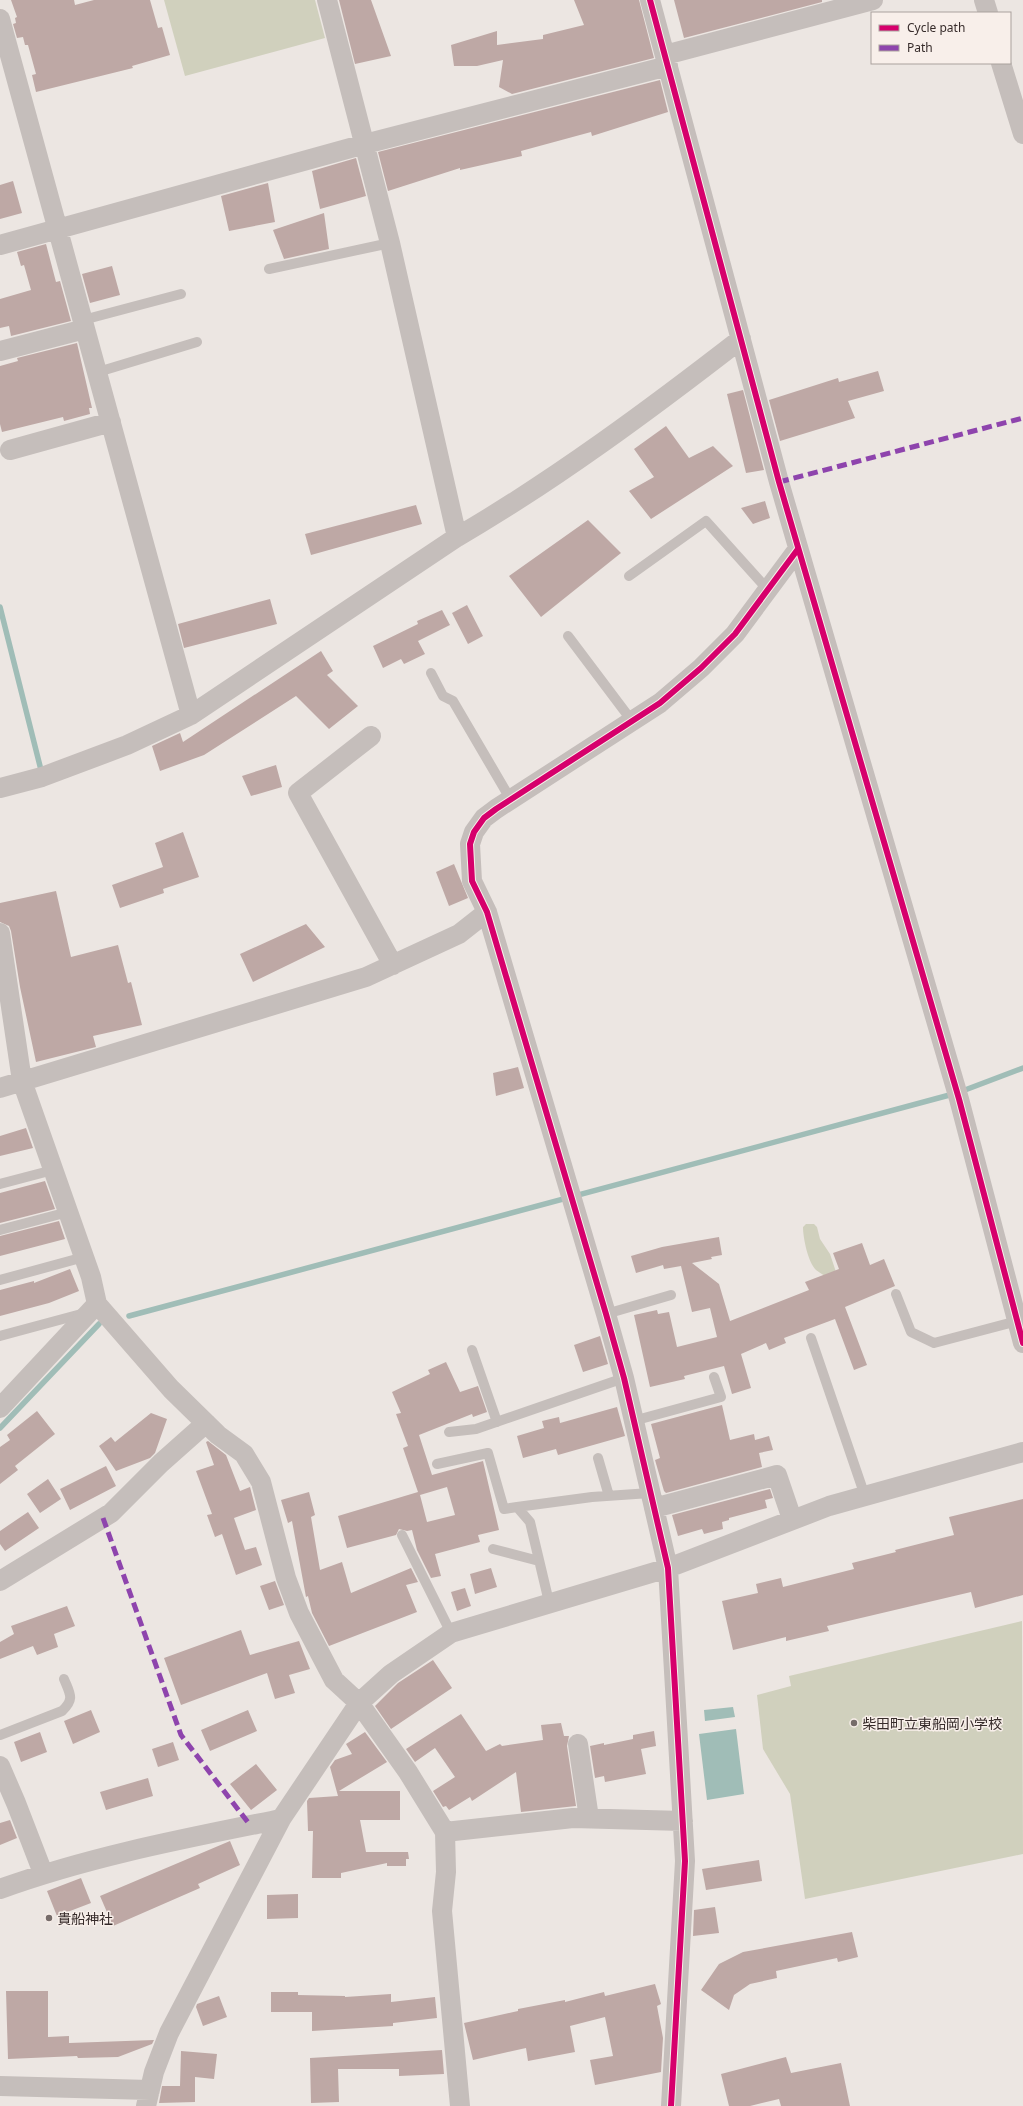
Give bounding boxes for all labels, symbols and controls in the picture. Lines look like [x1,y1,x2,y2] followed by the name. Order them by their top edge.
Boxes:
[871,12,1011,64] legend
[907,19,965,36] text: Cycle path
[907,39,933,56] text: Path
[862,1714,1002,1733] place label: 柴田町立東船岡小学校
[849,1718,859,1728] marker: 柴田町立東船岡小学校
[57,1909,113,1928] place label: 貴船神社
[44,1913,54,1923] marker: 貴船神社

